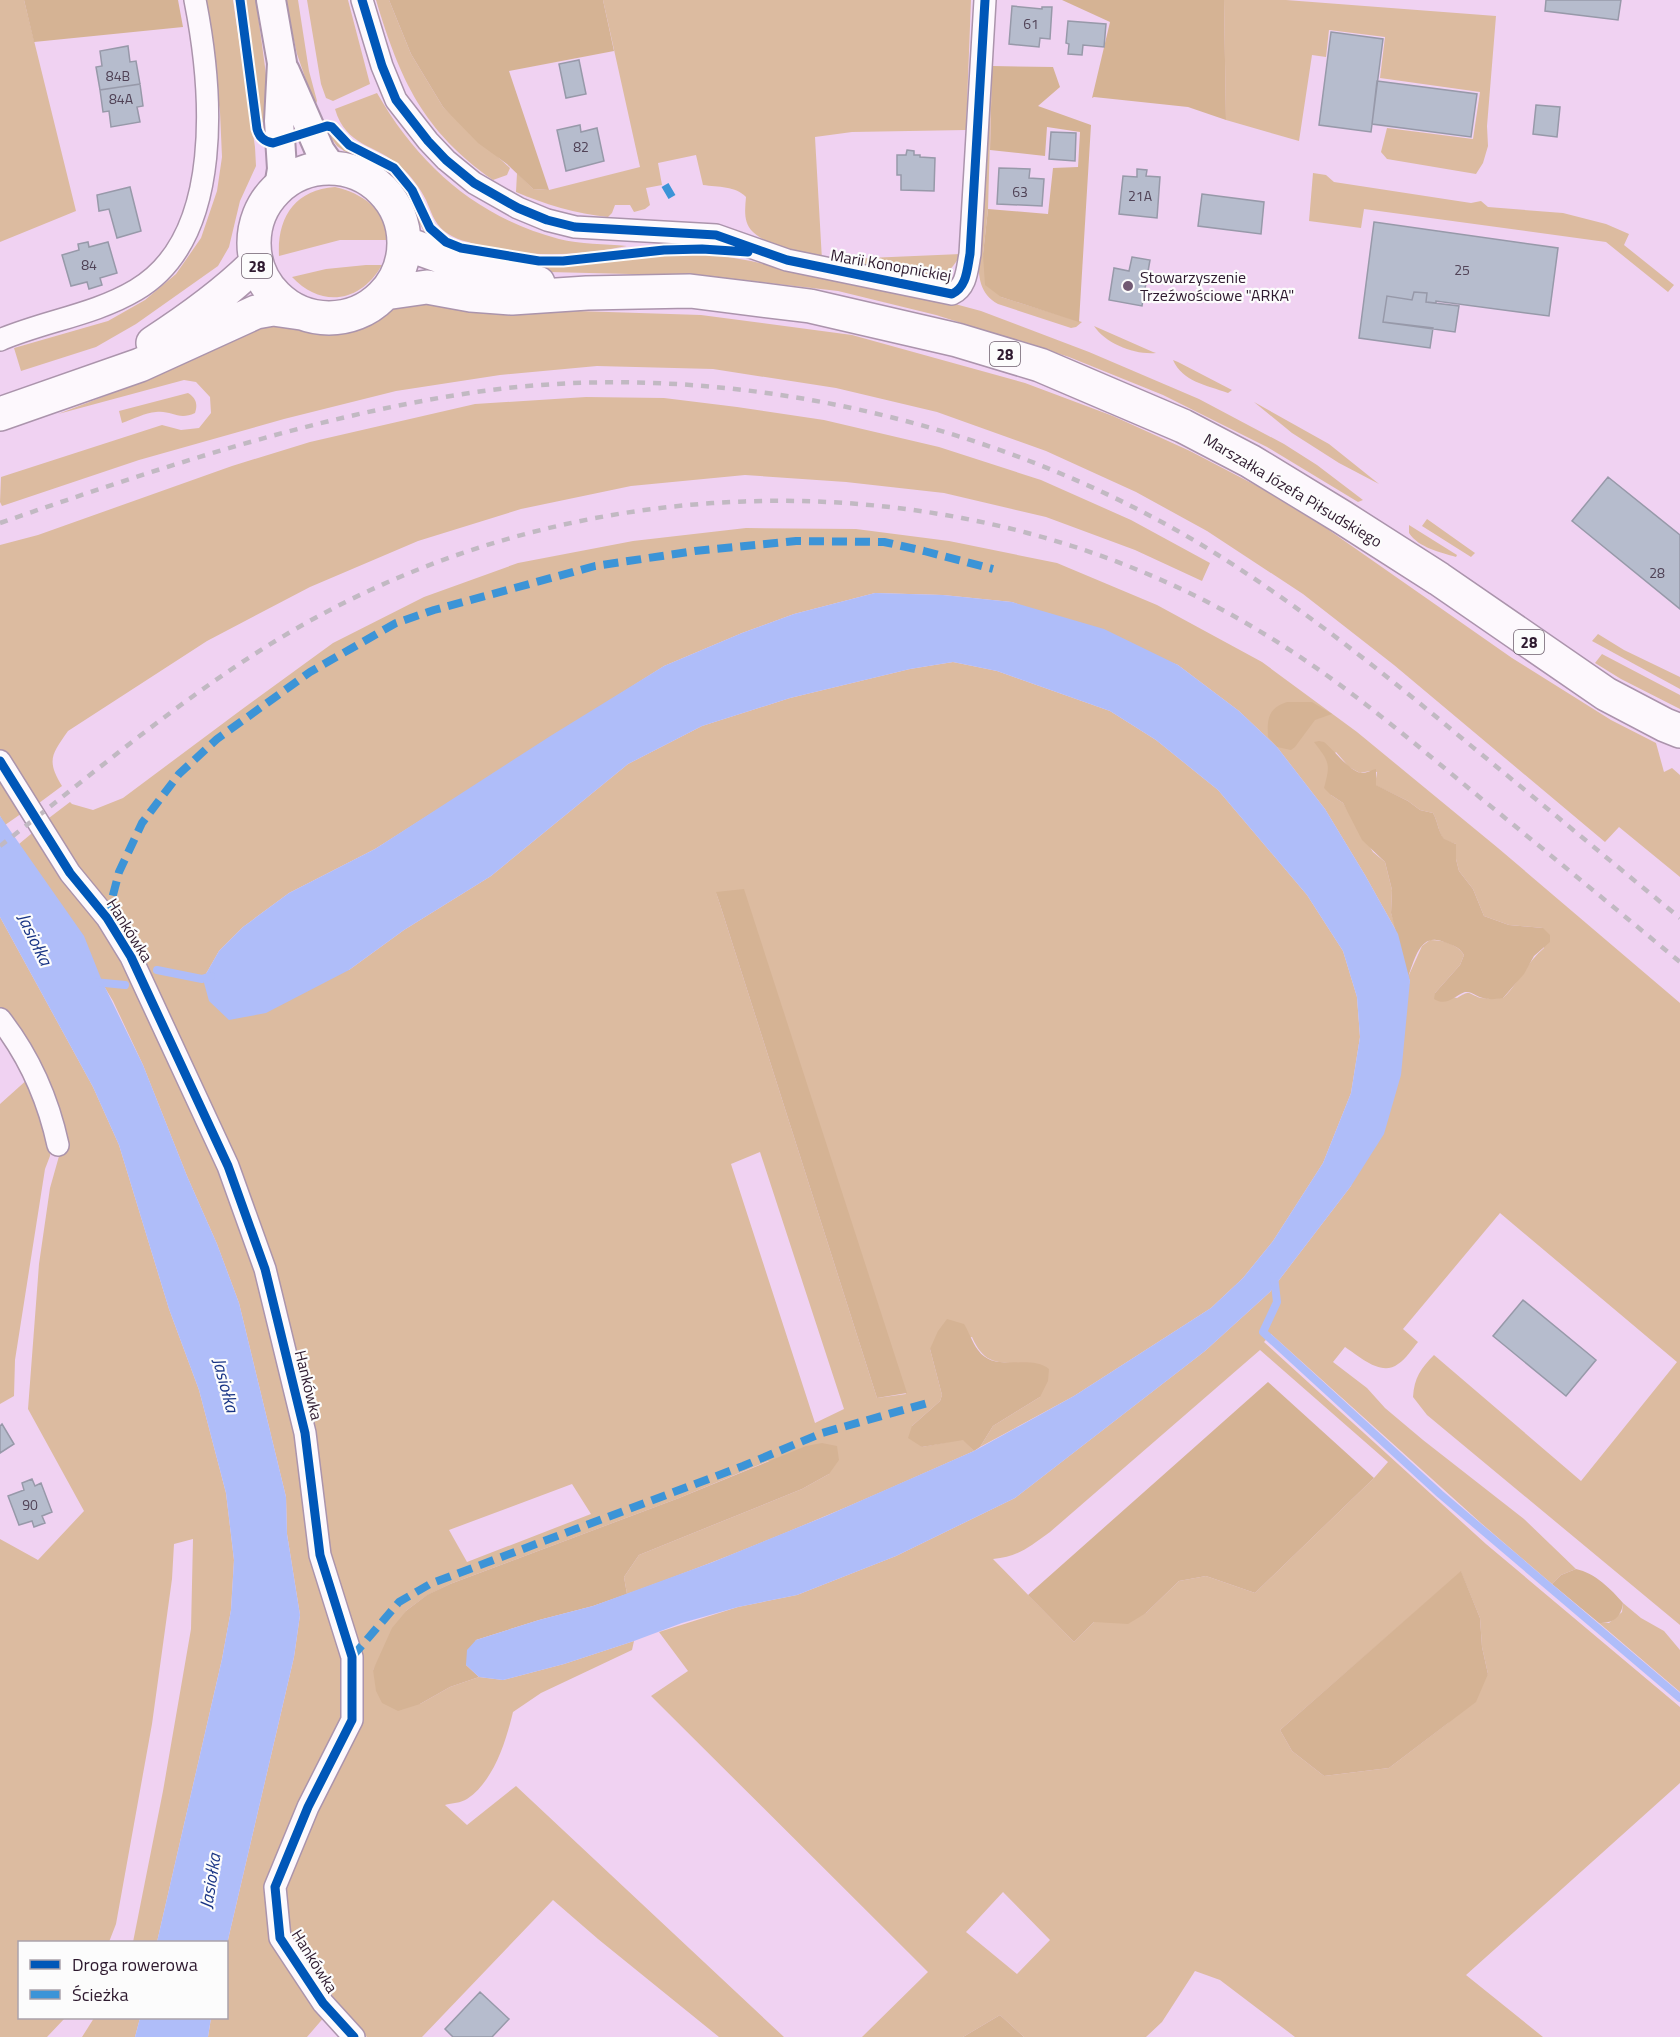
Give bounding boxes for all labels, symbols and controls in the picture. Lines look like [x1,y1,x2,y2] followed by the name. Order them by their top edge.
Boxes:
[1023,13,1039,34] house number: 61
[106,65,130,86] house number: 84B
[109,88,134,109] house number: 84A
[573,136,589,157] house number: 82
[1012,181,1028,202] house number: 63
[1128,185,1153,206] house number: 21A
[829,243,953,287] street label: Marii Konopnickiej
[81,254,97,275] house number: 84
[242,254,272,278] road number: 28
[1454,259,1470,280] house number: 25
[1140,265,1294,307] place label: Stowarzyszenie Trzeźwościowe "ARKA"
[1121,279,1135,293] marker: Stowarzyszenie Trzeźwościowe "ARKA"
[990,342,1020,366] road number: 28
[1199,427,1387,553] street label: Marszałka Józefa Piłsudskiego
[1649,562,1665,583] house number: 28
[1514,630,1544,654] road number: 28
[101,894,159,966] street label: Hankówka
[11,908,60,971] water label: Jasiołka
[289,1348,329,1422] street label: Hankówka
[206,1355,246,1416] water label: Jasiołka
[22,1494,38,1515] house number: 90
[192,1850,228,1911] water label: Jasiołka
[286,1925,344,1997] street label: Hankówka
[18,1941,228,2019] legend
[72,1951,198,1978] text: Droga rowerowa
[72,1981,128,2008] text: Ścieżka

